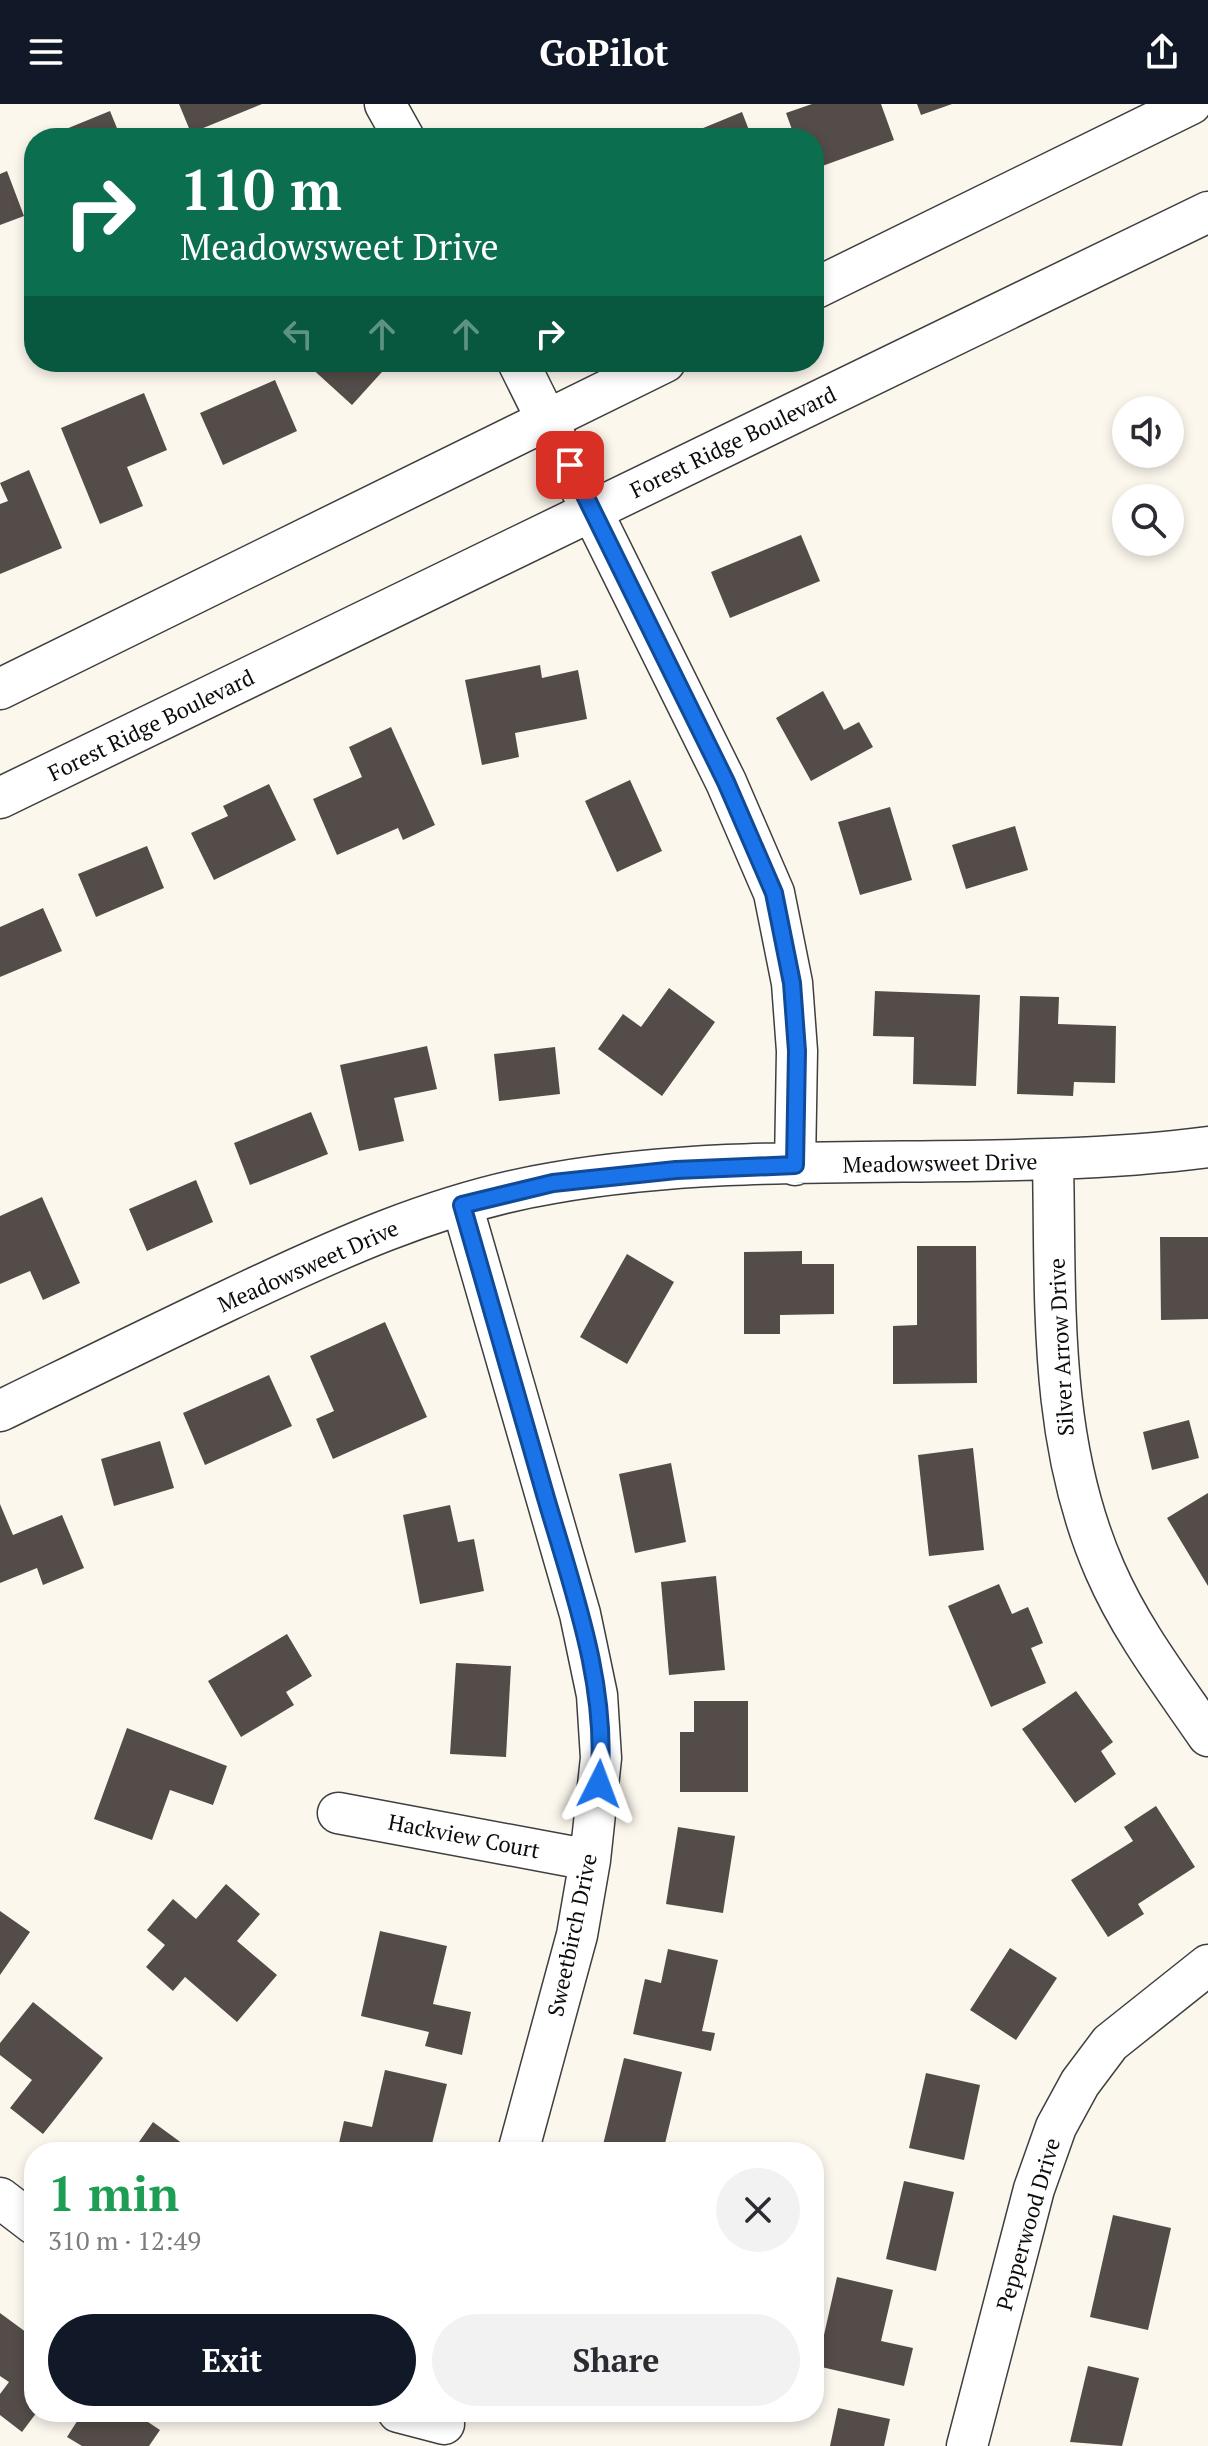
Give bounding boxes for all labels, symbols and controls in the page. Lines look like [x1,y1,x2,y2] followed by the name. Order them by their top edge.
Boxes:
[539,29,669,76] text: GoPilot
[24,30,68,74] icon: menu
[1140,30,1184,74] icon: share
[180,152,342,226] text: 110 m
[48,160,152,264] icon: right
[180,223,499,270] text: Meadowsweet Drive
[276,312,320,356] icon: left
[360,312,404,356] icon: ahead
[444,312,488,356] icon: ahead
[528,312,572,356] icon: right
[625,379,841,504] street label: Forest Ridge Boulevard
[1112,396,1184,556] map controls
[1112,396,1184,468] button: sound
[536,431,604,499] pin
[548,443,592,487] icon: arrive
[1112,484,1184,556] button: search
[43,662,259,787] street label: Forest Ridge Boulevard
[842,1146,1038,1179] street label: Meadowsweet Drive
[213,1213,403,1318] street label: Meadowsweet Drive
[1041,1257,1080,1437] street label: Silver Arrow Drive
[557,1742,641,1826] position arrow
[386,1807,542,1864] street label: Hackview Court
[540,1851,603,2019] street label: Sweetbirch Drive
[989,2134,1066,2314] street label: Pepperwood Drive
[48,2161,179,2225] text: 1 min
[716,2168,800,2252] button: close
[48,2223,201,2257] text: 310 m · 12:49
[48,2314,416,2406] button: Exit
[432,2314,800,2406] button: Share

